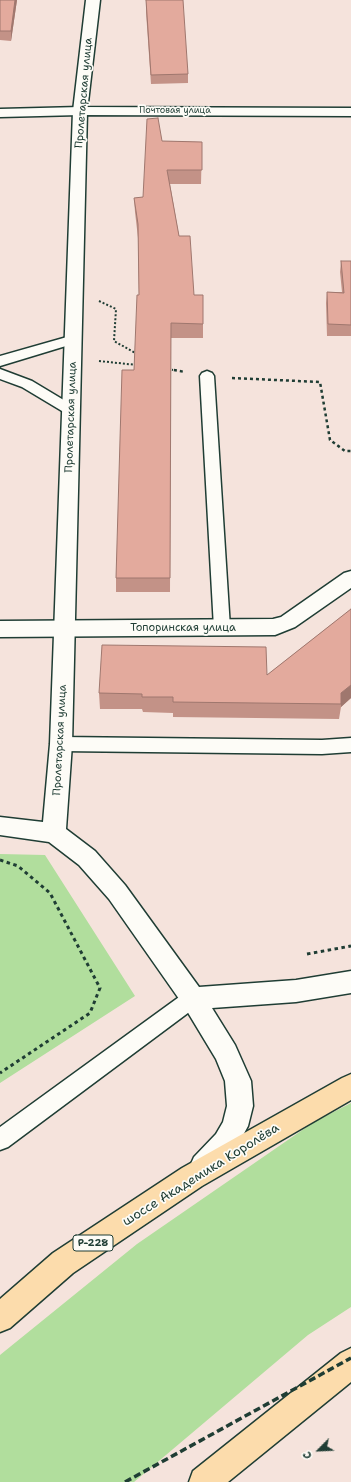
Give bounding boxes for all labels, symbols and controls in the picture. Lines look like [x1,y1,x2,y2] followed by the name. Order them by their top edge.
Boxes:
[73,37,95,149] street label: Пролетарская улица
[139,106,211,116] street label: Почтовая улица
[62,361,80,473] street label: Пролетарская улица
[130,621,236,635] street label: Топоринская улица
[51,684,69,796] street label: Пролетарская улица
[120,1120,282,1230] street label: шоссе Академика Королёва
[73,1235,113,1251] road number: Р-228
[299,1430,339,1470] north arrow
[299,1449,316,1461] text: С

